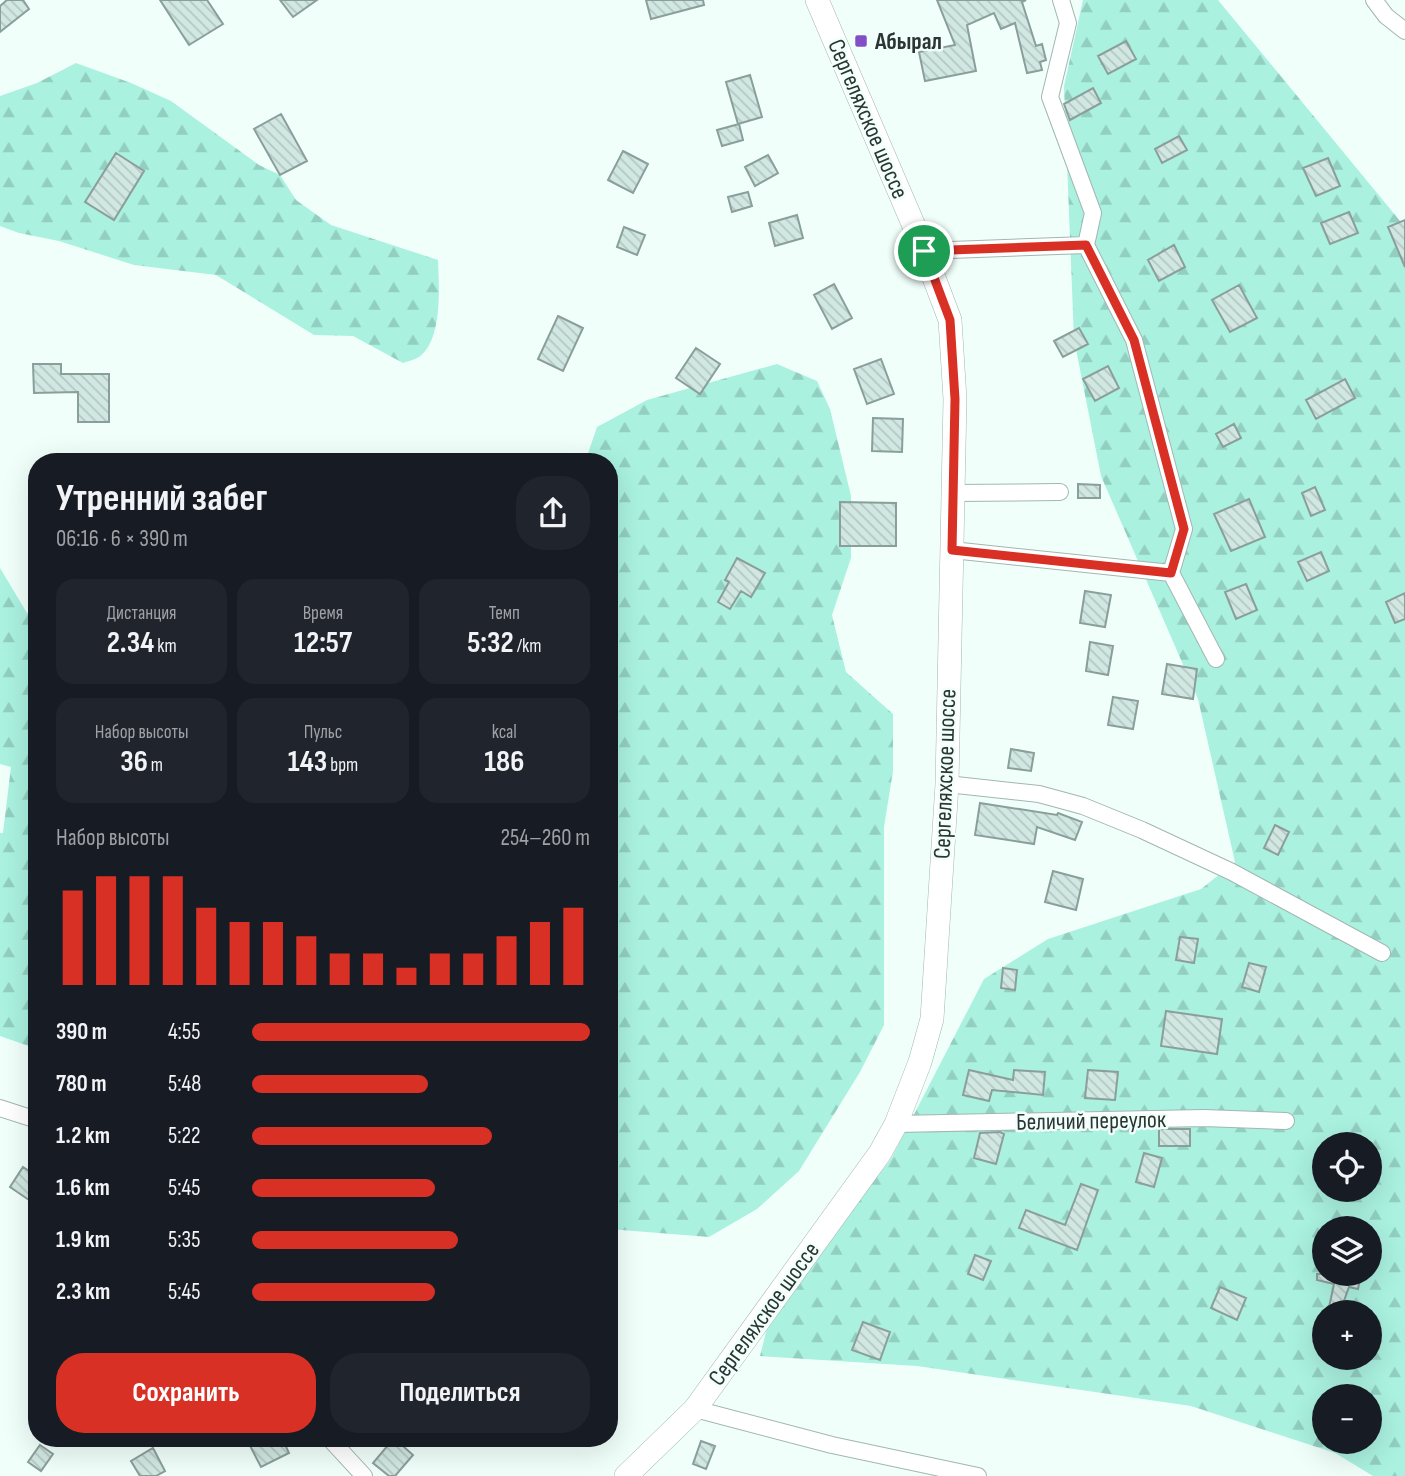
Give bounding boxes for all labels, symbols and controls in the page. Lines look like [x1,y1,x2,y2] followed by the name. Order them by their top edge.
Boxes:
[874,27,942,56] place label: Абырал
[853,33,869,49] marker: Абырал
[821,35,915,203] street label: Сергеляхское шоссе
[894,221,954,281] pin
[905,232,943,270] icon: arrive
[56,476,267,521] text: Утренний забег
[516,476,590,550] button: share
[56,525,188,553] text: 06:16 · 6 × 390 m
[107,602,177,625] text: Дистанция
[303,602,343,625] text: Время
[489,602,520,625] text: Темп
[107,625,154,661] text: 2.34
[294,625,352,661] text: 12:57
[467,625,514,661] text: 5:32
[154,635,177,658] text: km
[514,635,541,658] text: /km
[928,688,962,860] street label: Сергеляхское шоссе
[95,721,189,744] text: Набор высоты
[304,721,342,744] text: Пульс
[492,721,517,744] text: kcal
[120,744,148,780] text: 36
[288,744,327,780] text: 143
[484,744,524,780] text: 186
[148,754,163,777] text: m
[327,754,358,777] text: bpm
[56,824,169,852] text: Набор высоты
[501,824,590,852] text: 254–260 m
[56,1018,107,1046] text: 390 m
[168,1018,200,1046] text: 4:55
[56,1070,107,1098] text: 780 m
[168,1070,201,1098] text: 5:48
[1016,1105,1167,1137] street label: Беличий переулок
[56,1122,110,1150] text: 1.2 km
[168,1122,201,1150] text: 5:22
[1312,1132,1382,1454] map controls
[1312,1132,1382,1202] button: locate
[56,1174,110,1202] text: 1.6 km
[168,1174,200,1202] text: 5:45
[1312,1216,1382,1286] button: layers
[56,1226,110,1254] text: 1.9 km
[168,1226,200,1254] text: 5:35
[702,1237,826,1391] street label: Сергеляхское шоссе
[56,1278,110,1306] text: 2.3 km
[168,1278,200,1306] text: 5:45
[1312,1300,1382,1370] button: +
[56,1353,316,1433] button: Сохранить
[330,1353,590,1433] button: Поделиться
[1312,1384,1382,1454] button: −

